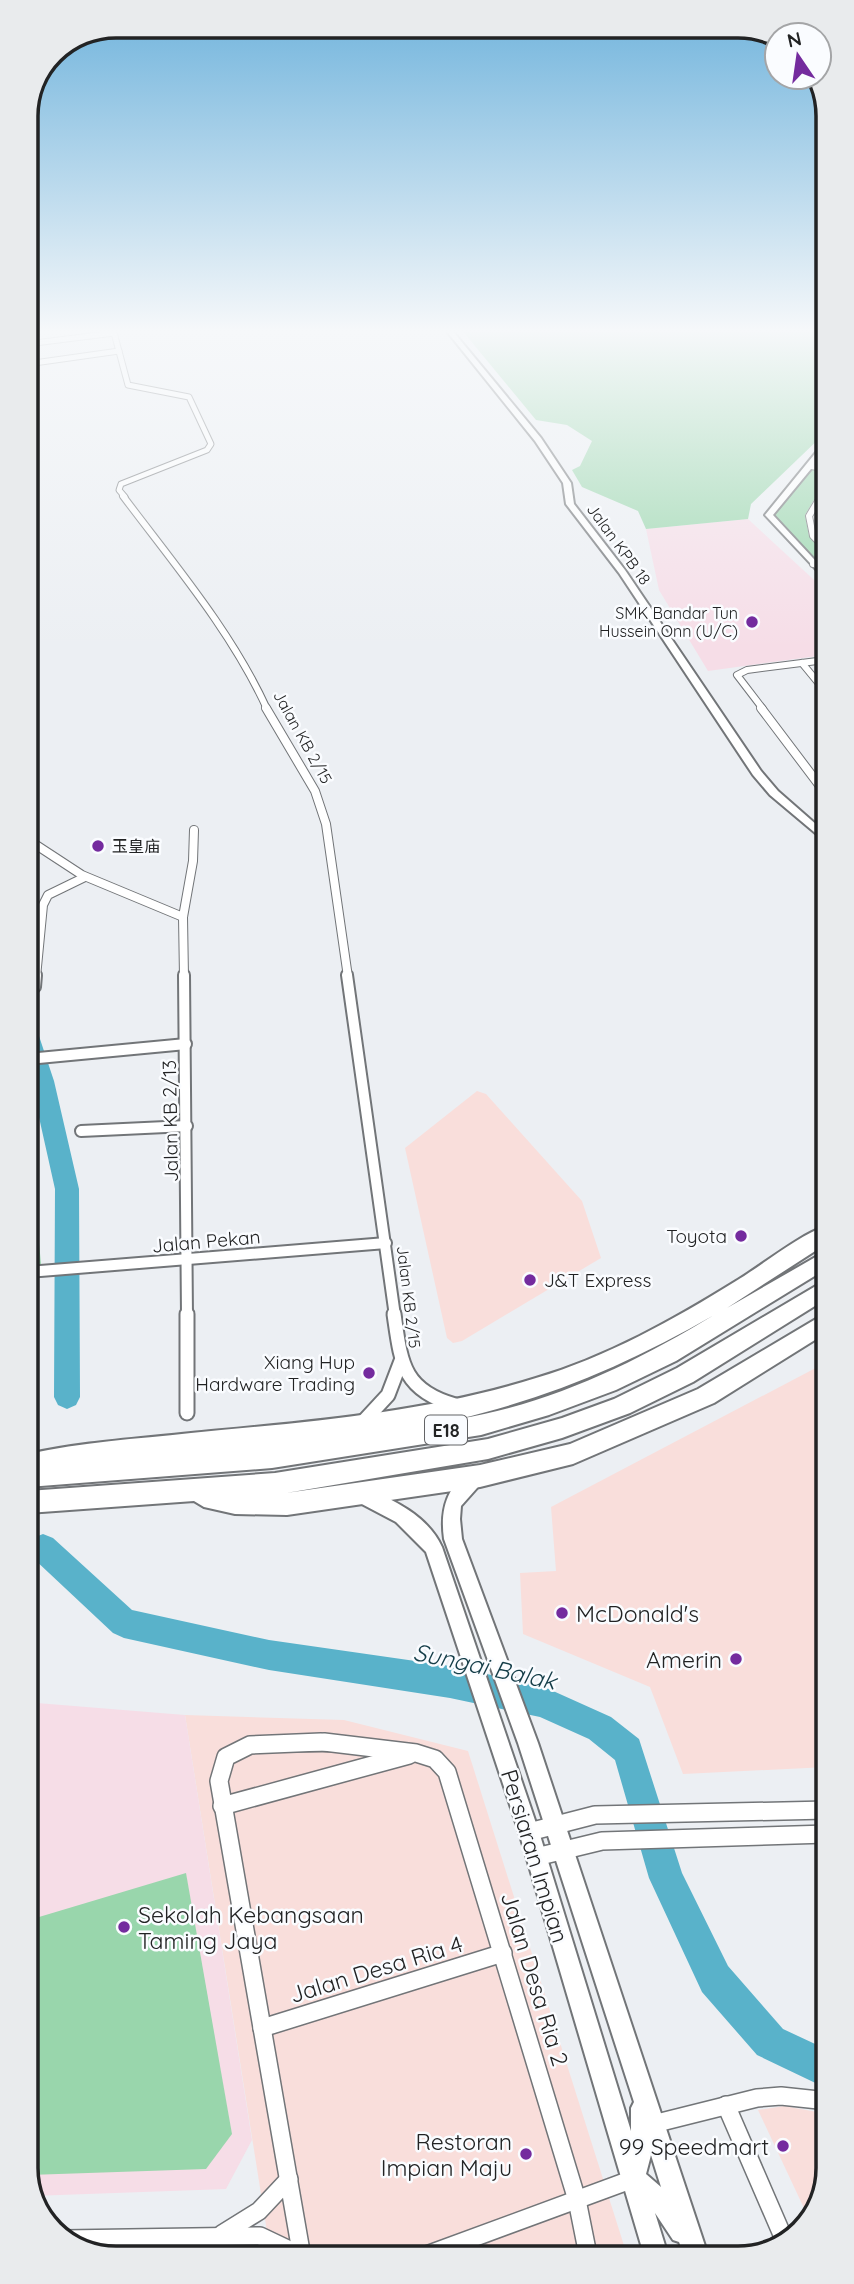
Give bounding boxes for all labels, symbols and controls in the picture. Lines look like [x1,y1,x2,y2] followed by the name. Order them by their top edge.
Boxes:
[763,21,833,91] north arrow
[785,26,804,53] text: N
[583,499,655,589] street label: Jalan KPB 18
[599,603,738,641] place label: SMK Bandar Tun Hussein Onn (U/C)
[744,614,760,630] marker: SMK Bandar Tun Hussein Onn (U/C)
[269,687,337,787] street label: Jalan KB 2/15
[112,836,160,856] place label: 玉皇庙
[90,838,106,854] marker: 玉皇庙
[157,1060,183,1182] street label: Jalan KB 2/13
[151,1224,261,1258] street label: Jalan Pekan
[666,1224,727,1248] place label: Toyota
[733,1228,749,1244] marker: Toyota
[393,1245,425,1349] street label: Jalan KB 2/15
[544,1268,651,1292] place label: J&T Express
[522,1272,538,1288] marker: J&T Express
[195,1350,355,1396] place label: Xiang Hup Hardware Trading
[361,1365,377,1381] marker: Xiang Hup Hardware Trading
[425,1415,467,1444] road number: E18
[576,1599,699,1628] place label: McDonald's
[554,1605,570,1621] marker: McDonald's
[411,1636,561,1696] water label: Sungai Balak
[646,1645,722,1674] place label: Amerin
[728,1651,744,1667] marker: Amerin
[495,1766,575,1946] street label: Persiaran Impian
[495,1889,575,2069] street label: Jalan Desa Ria 2
[138,1900,364,1955] place label: Sekolah Kebangsaan Taming Jaya
[116,1919,132,1935] marker: Sekolah Kebangsaan Taming Jaya
[286,1929,466,2009] street label: Jalan Desa Ria 4
[381,2127,512,2182] place label: Restoran Impian Maju
[619,2132,769,2161] place label: 99 Speedmart
[775,2138,791,2154] marker: 99 Speedmart
[518,2146,534,2162] marker: Restoran Impian Maju

